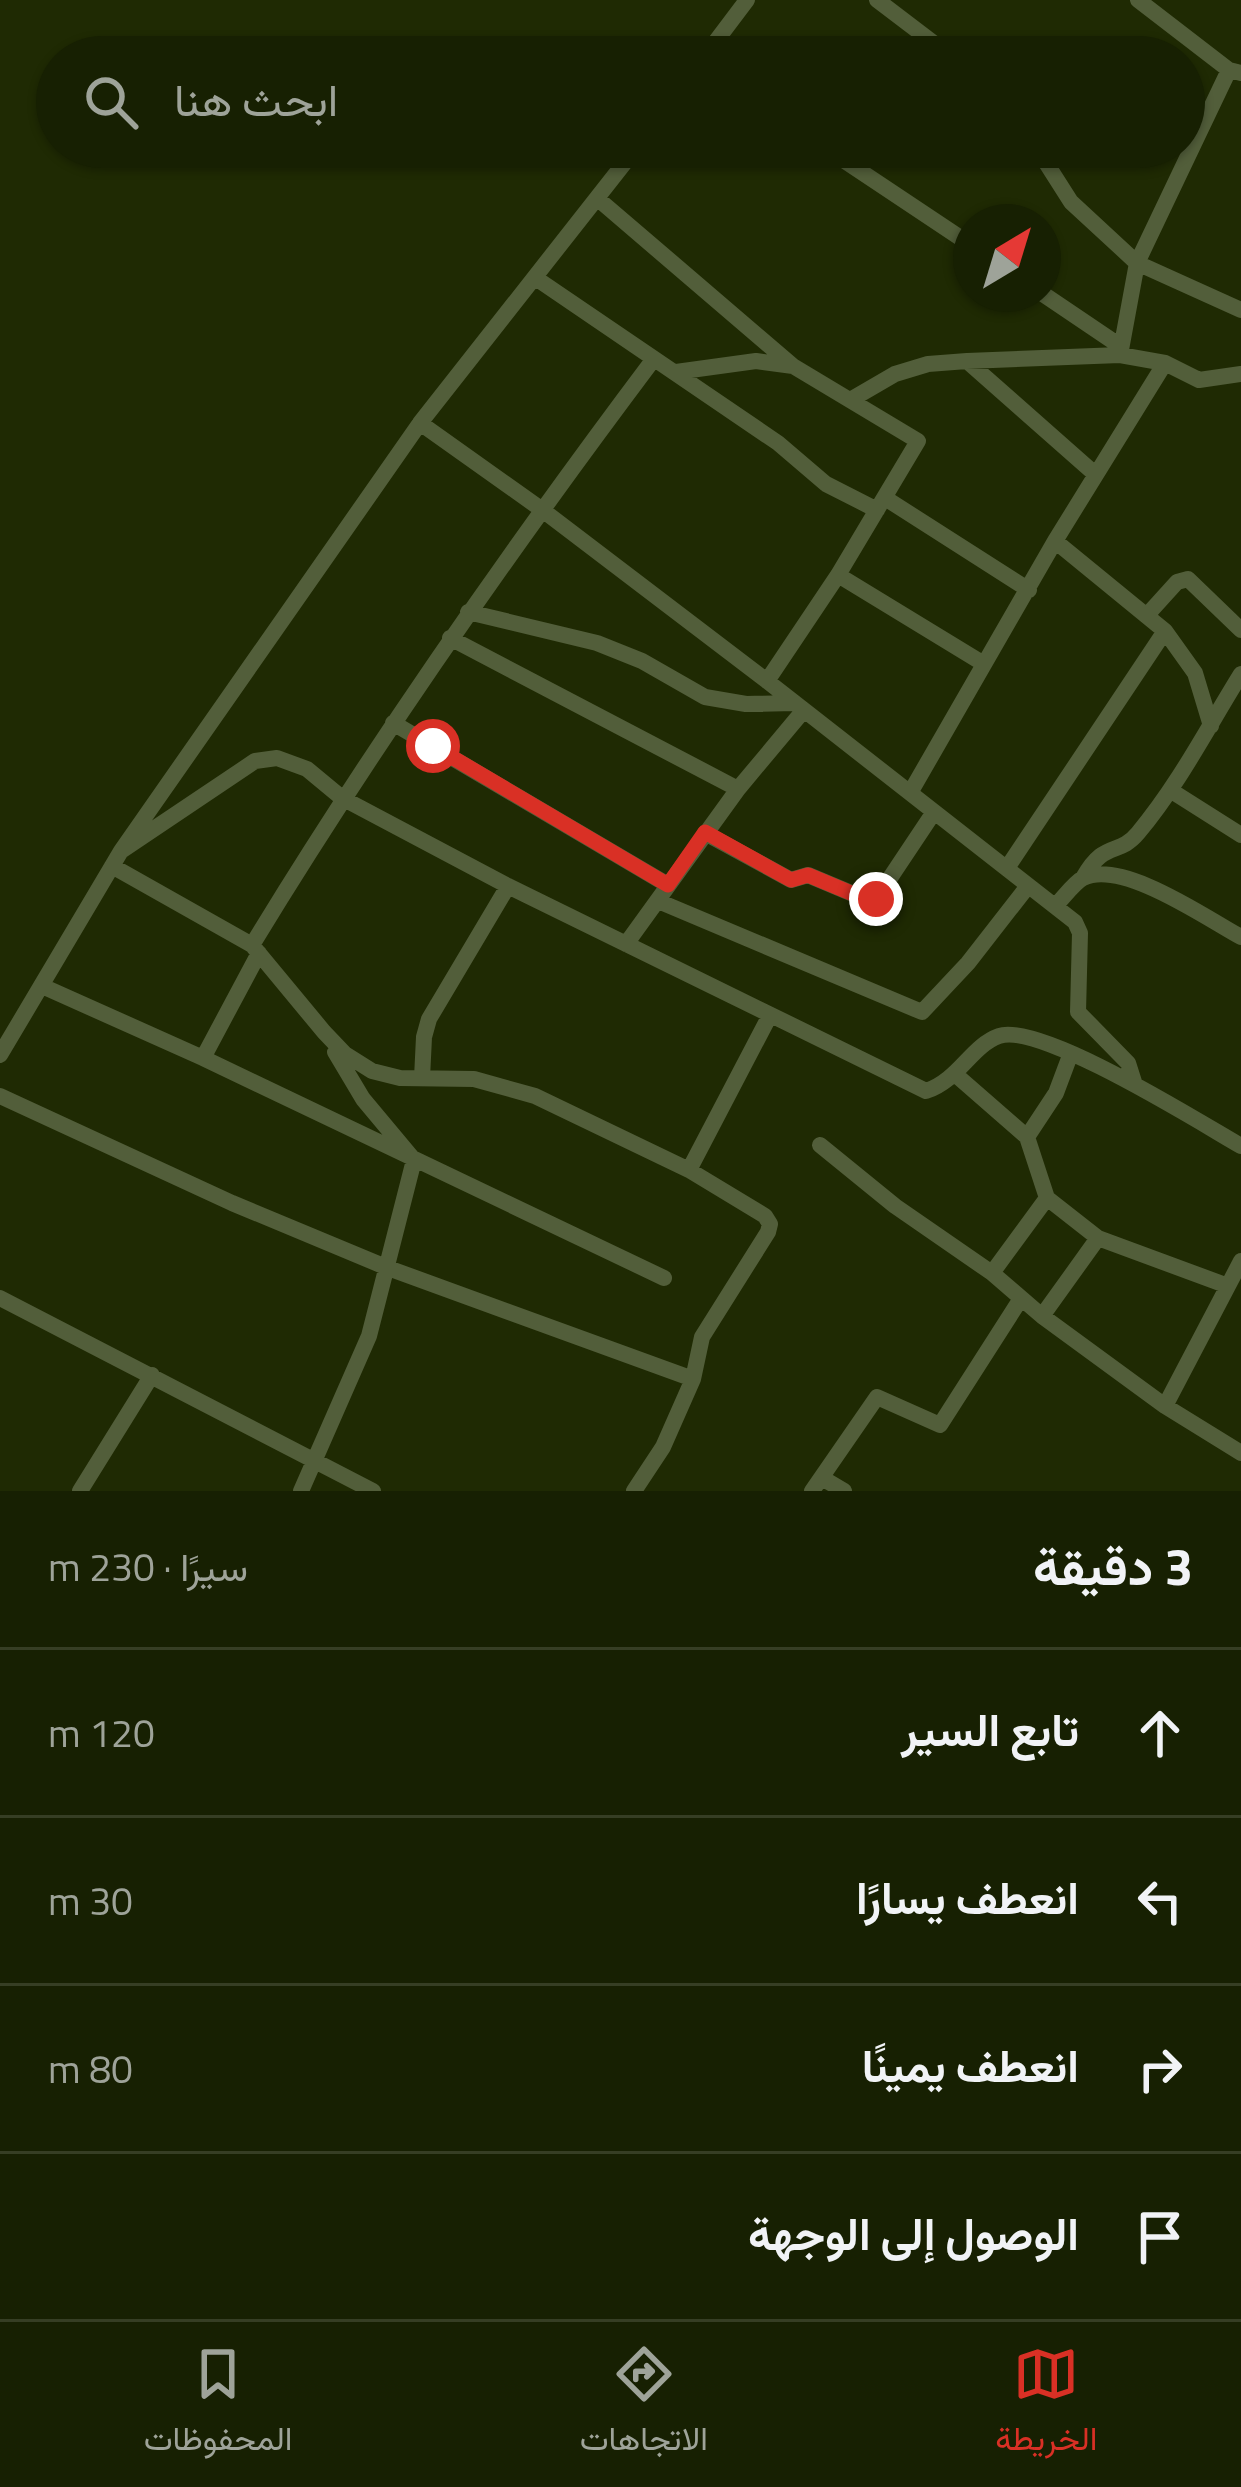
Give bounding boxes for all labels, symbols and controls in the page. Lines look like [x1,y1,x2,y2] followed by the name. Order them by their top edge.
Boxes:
[36,36,1205,168] search box
[174,65,338,133] text: ابحث هنا
[78,69,144,135] icon: search
[953,204,1061,312] north arrow
[406,719,460,773] route start
[849,872,903,926] route end
[1033,1527,1193,1605] text: 3 دقيقة
[48,1537,248,1596] text: سيرًا · 230 m
[901,1695,1079,1763] text: تابع السير
[1127,1700,1193,1766] icon: ahead
[48,1703,155,1762] text: 120 m
[856,1863,1079,1931] text: انعطف يسارًا
[1127,1868,1193,1934] icon: left
[48,1871,133,1930] text: 30 m
[862,2031,1079,2099] text: انعطف يمينًا
[1127,2036,1193,2102] icon: right
[48,2039,133,2098] text: 80 m
[748,2199,1079,2267] text: الوصول إلى الوجهة
[1127,2204,1193,2270] icon: arrive
[144,2341,292,2468] tab: المحفوظات
[580,2341,708,2468] tab: الاتجاهات
[995,2341,1097,2468] tab: الخريطة

